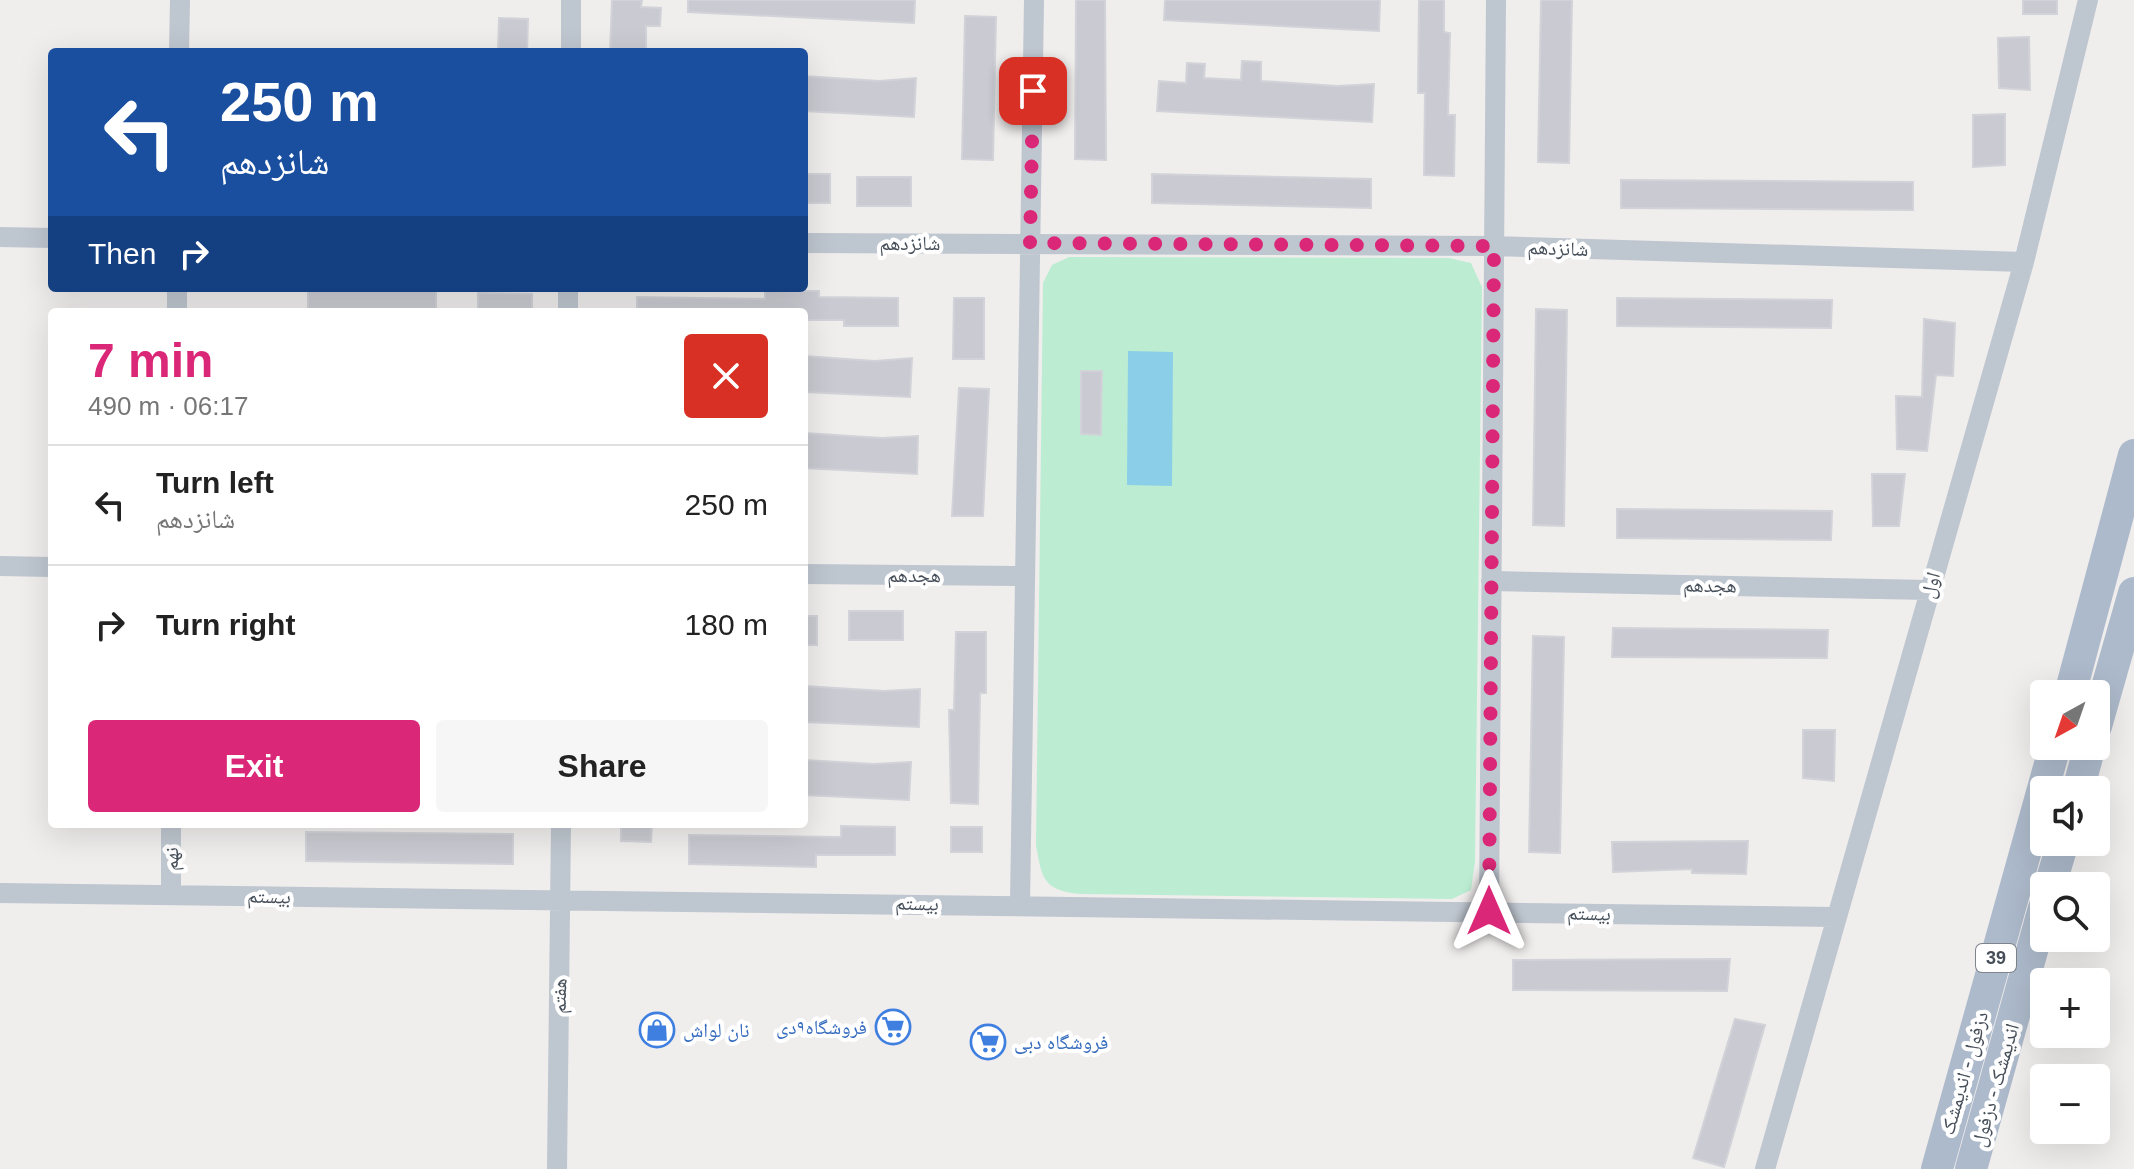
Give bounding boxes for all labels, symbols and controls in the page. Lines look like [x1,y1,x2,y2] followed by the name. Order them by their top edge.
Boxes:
[999,57,1067,125] pin
[1011,69,1055,113] icon: arrive
[220,70,379,133] text: 250 m
[88,80,192,184] icon: left
[220,141,329,182] text: شانزدهم
[172,232,216,276] icon: right
[880,232,940,257] street label: شانزدهم
[1527,236,1589,263] street label: شانزدهم
[88,237,156,270] text: Then
[88,334,213,387] text: 7 min
[684,334,768,418] button: close
[88,391,248,421] text: 490 m · 06:17
[156,466,274,499] text: Turn left
[88,483,132,527] icon: left
[685,488,768,521] text: 250 m
[156,504,235,534] text: شانزدهم
[887,564,941,589] street label: هجدهم
[1916,569,1945,601] street label: اول
[1683,574,1737,599] street label: هجدهم
[88,603,132,647] icon: right
[156,608,295,641] text: Turn right
[685,608,768,641] text: 180 m
[2030,680,2110,760] north arrow
[2030,680,2110,1144] map controls
[88,720,420,812] button: Exit
[436,720,768,812] button: Share
[2030,776,2110,856] button: sound
[160,847,185,871] street label: نهم
[1447,869,1531,953] position arrow
[2030,872,2110,952] button: search
[247,885,291,910] street label: بیستم
[895,892,939,917] street label: بیستم
[1567,902,1611,927] street label: بیستم
[1976,944,2016,972] road number: 39
[2030,968,2110,1048] button: +
[548,978,573,1014] street label: هفتم
[874,1008,912,1046] supermarket icon: فروشگاه۹دی
[1936,1009,1993,1137] street label: دزفول - اندیمشک
[638,1011,676,1049] shop icon: نان لواش
[776,1016,867,1039] place label: فروشگاه۹دی
[683,1019,749,1042] place label: نان لواش
[1967,1021,2024,1149] street label: اندیمشک - دزفول
[969,1023,1007,1061] supermarket icon: فروشگاه دبی
[1014,1031,1108,1054] place label: فروشگاه دبی
[2030,1064,2110,1144] button: −

